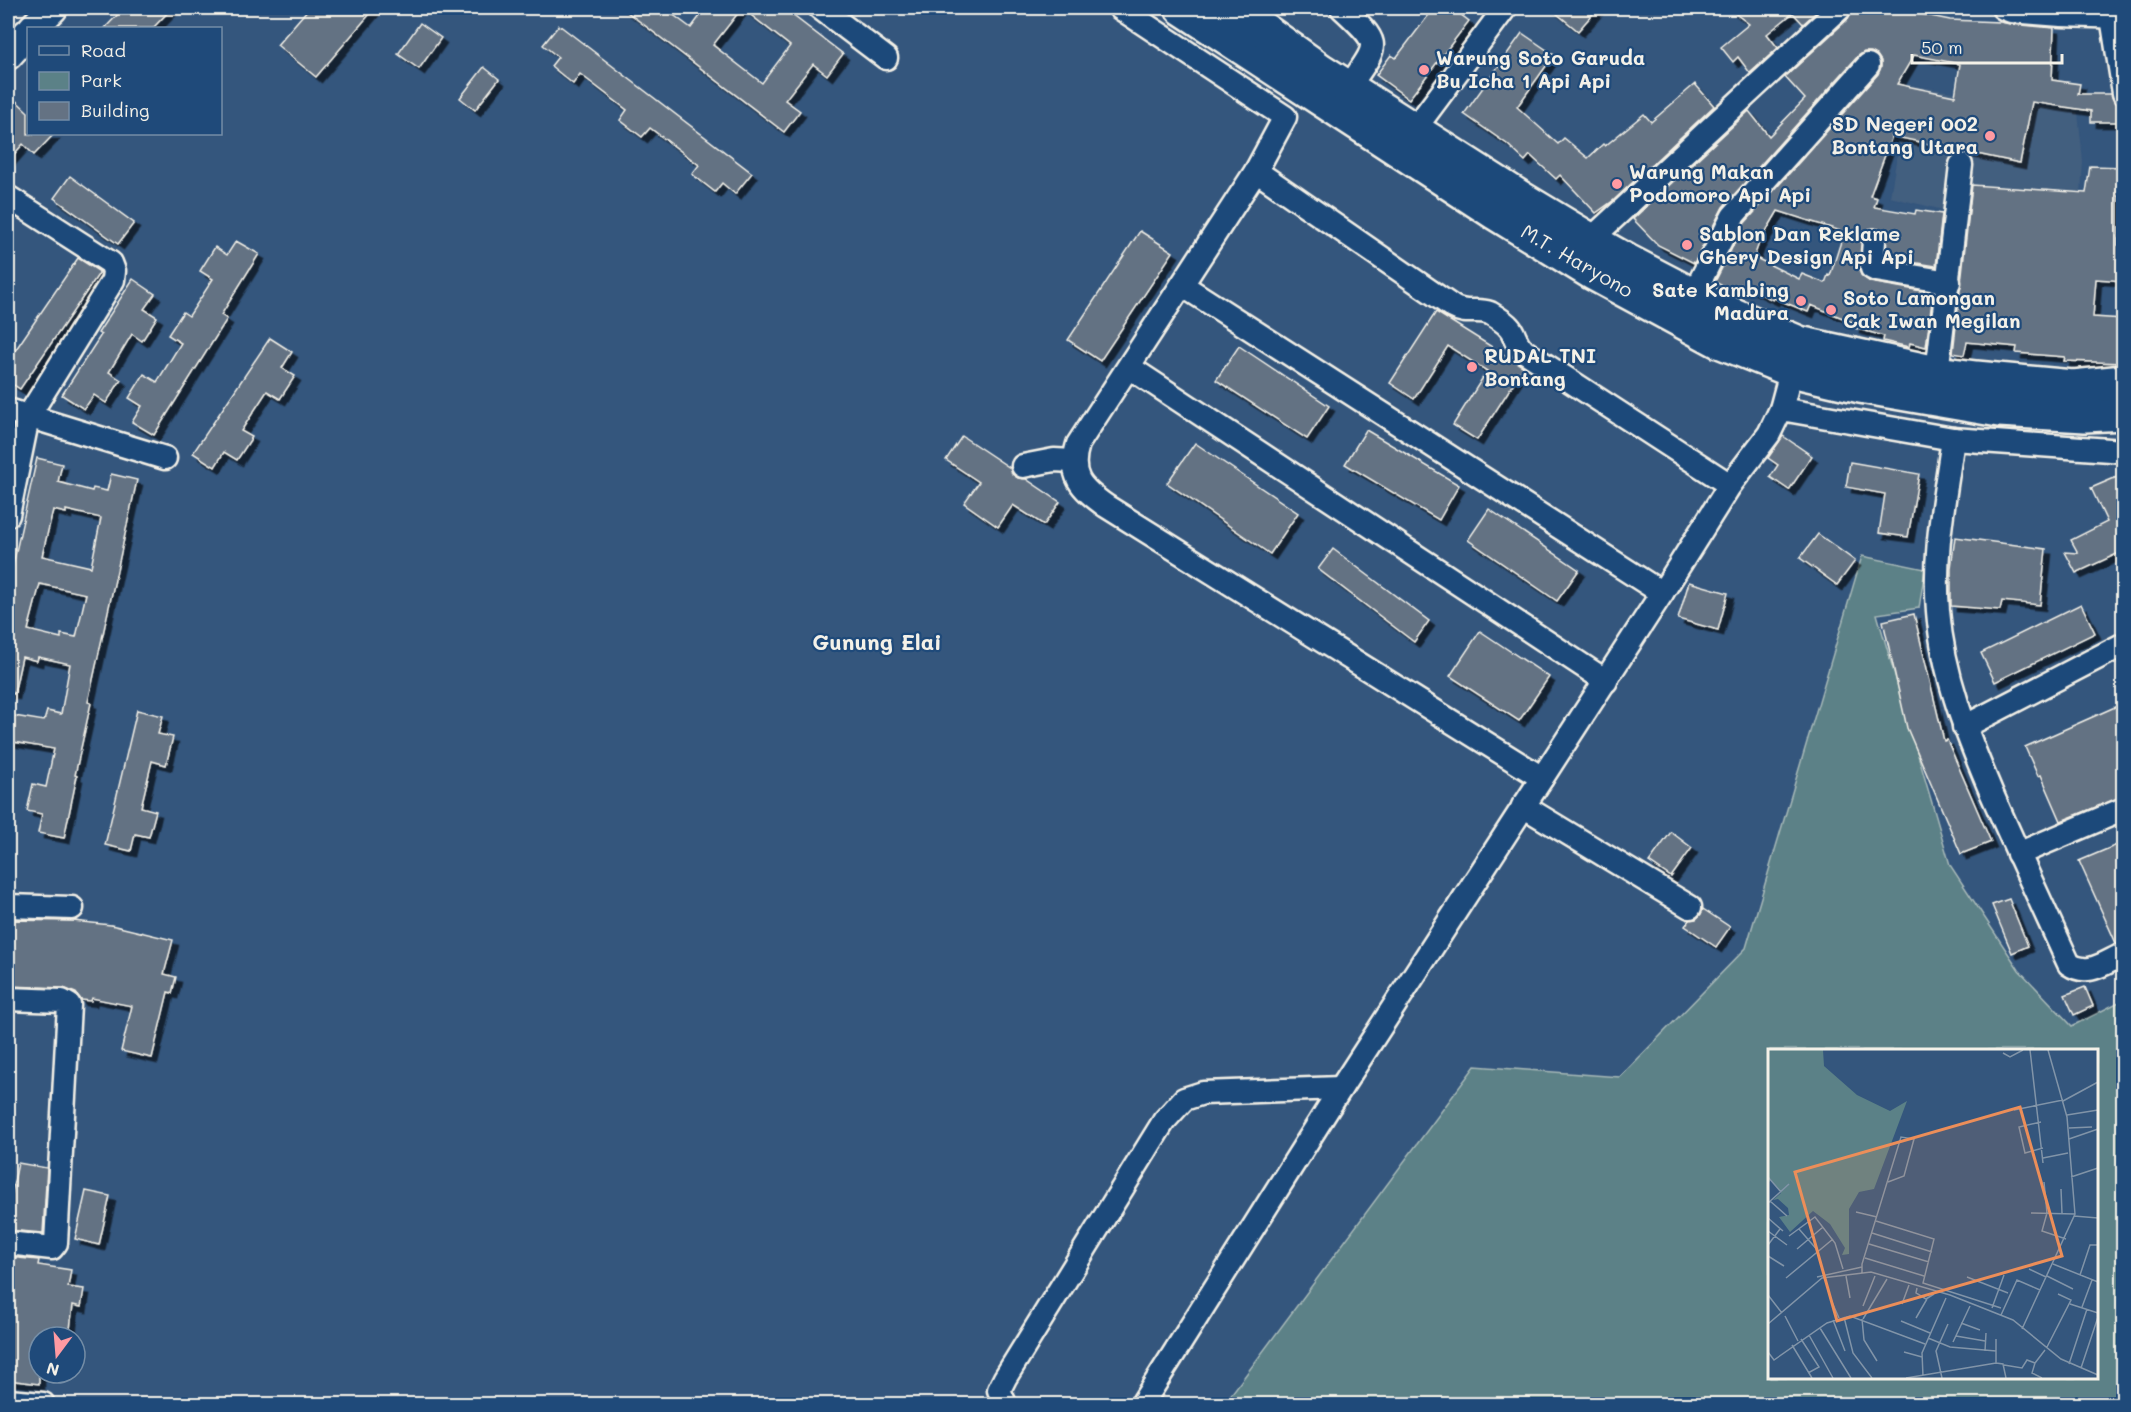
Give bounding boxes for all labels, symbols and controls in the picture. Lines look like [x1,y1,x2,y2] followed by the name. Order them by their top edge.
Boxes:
[27,27,222,135] legend
[1912,27,2062,65] scale bar
[1921,35,1963,59] text: 50 m
[81,38,126,62] text: Road
[1436,44,1645,93] place label: Warung Soto Garuda Bu Icha 1 Api Api
[1417,63,1431,77] marker: Warung Soto Garuda Bu Icha 1 Api Api
[81,68,122,92] text: Park
[81,98,149,122] text: Building
[1831,110,1978,159] place label: SD Negeri 002 Bontang Utara
[1983,129,1997,143] marker: SD Negeri 002 Bontang Utara
[1629,158,1811,207] place label: Warung Makan Podomoro Api Api
[1610,177,1624,191] marker: Warung Makan Podomoro Api Api
[1517,218,1638,303] street label: M.T. Haryono
[1699,220,1914,269] place label: Sablon Dan Reklame Ghery Design Api Api
[1680,238,1694,252] marker: Sablon Dan Reklame Ghery Design Api Api
[1652,276,1789,325] place label: Sate Kambing Madura
[1843,284,2021,333] place label: Soto Lamongan Cak Iwan Megilan
[1794,294,1808,308] marker: Sate Kambing Madura
[1824,303,1838,317] marker: Soto Lamongan Cak Iwan Megilan
[1484,342,1596,391] place label: RUDAL TNI Bontang
[1465,360,1479,374] marker: RUDAL TNI Bontang
[812,627,942,656] district label: Gunung Elai
[1768,1049,2098,1379] inset map
[27,1325,87,1385] north arrow
[44,1358,61,1382] text: N

